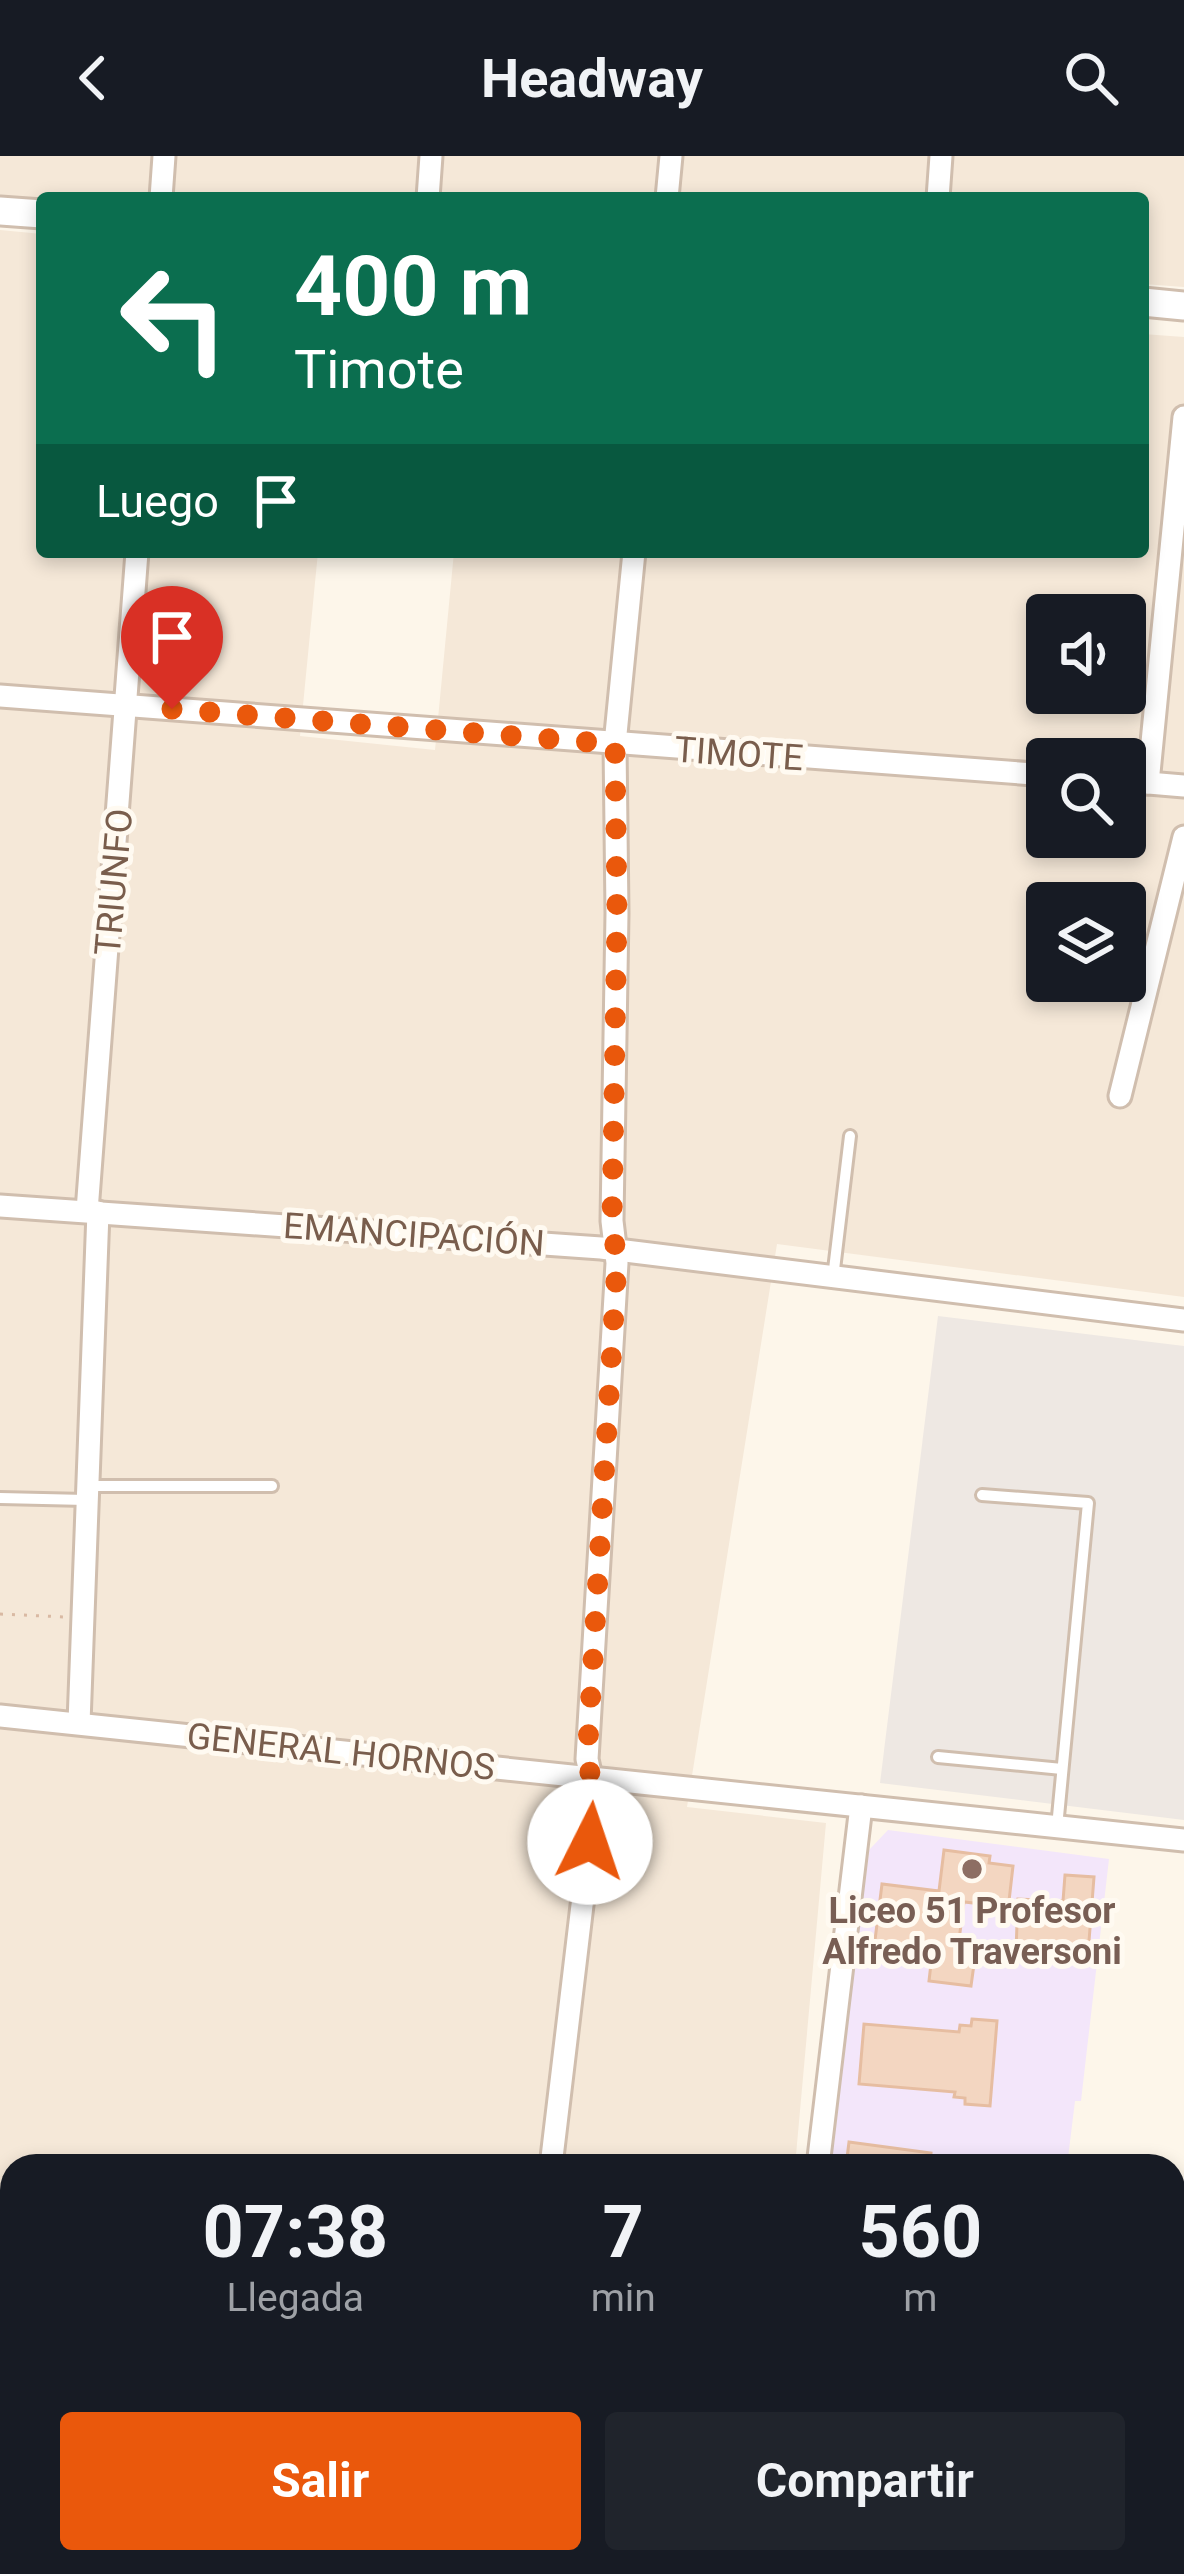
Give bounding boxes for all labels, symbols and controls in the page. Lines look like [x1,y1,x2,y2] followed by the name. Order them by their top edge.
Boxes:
[60,45,126,111] icon: back
[1058,45,1124,111] icon: search
[481,47,703,110] text: Headway
[294,237,532,336] text: 400 m
[96,240,252,396] icon: left
[294,338,464,401] text: Timote
[243,468,309,534] icon: arrive
[96,475,219,528] text: Luego
[121,586,223,709] pin
[1026,594,1146,1002] map controls
[1026,594,1146,714] button: sound
[139,604,205,670] icon: arrive
[673,729,805,779] street label: TIMOTE
[1026,738,1146,858] button: search
[87,807,141,957] street label: TRIUNFO
[1026,882,1146,1002] button: layers
[282,1204,546,1265] street label: EMANCIPACIÓN
[185,1715,497,1789] street label: GENERAL HORNOS
[527,1779,653,1905] position arrow
[959,1856,985,1882] marker: Liceo 51 Profesor Alfredo Traversoni
[822,1890,1122,1973] place label: Liceo 51 Profesor Alfredo Traversoni
[203,2190,388,2275] text: 07:38
[603,2190,644,2275] text: 7
[858,2190,982,2275] text: 560
[227,2275,364,2321] text: Llegada
[591,2275,656,2321] text: min
[903,2275,938,2321] text: m
[60,2412,581,2550] button: Salir
[605,2412,1125,2550] button: Compartir

